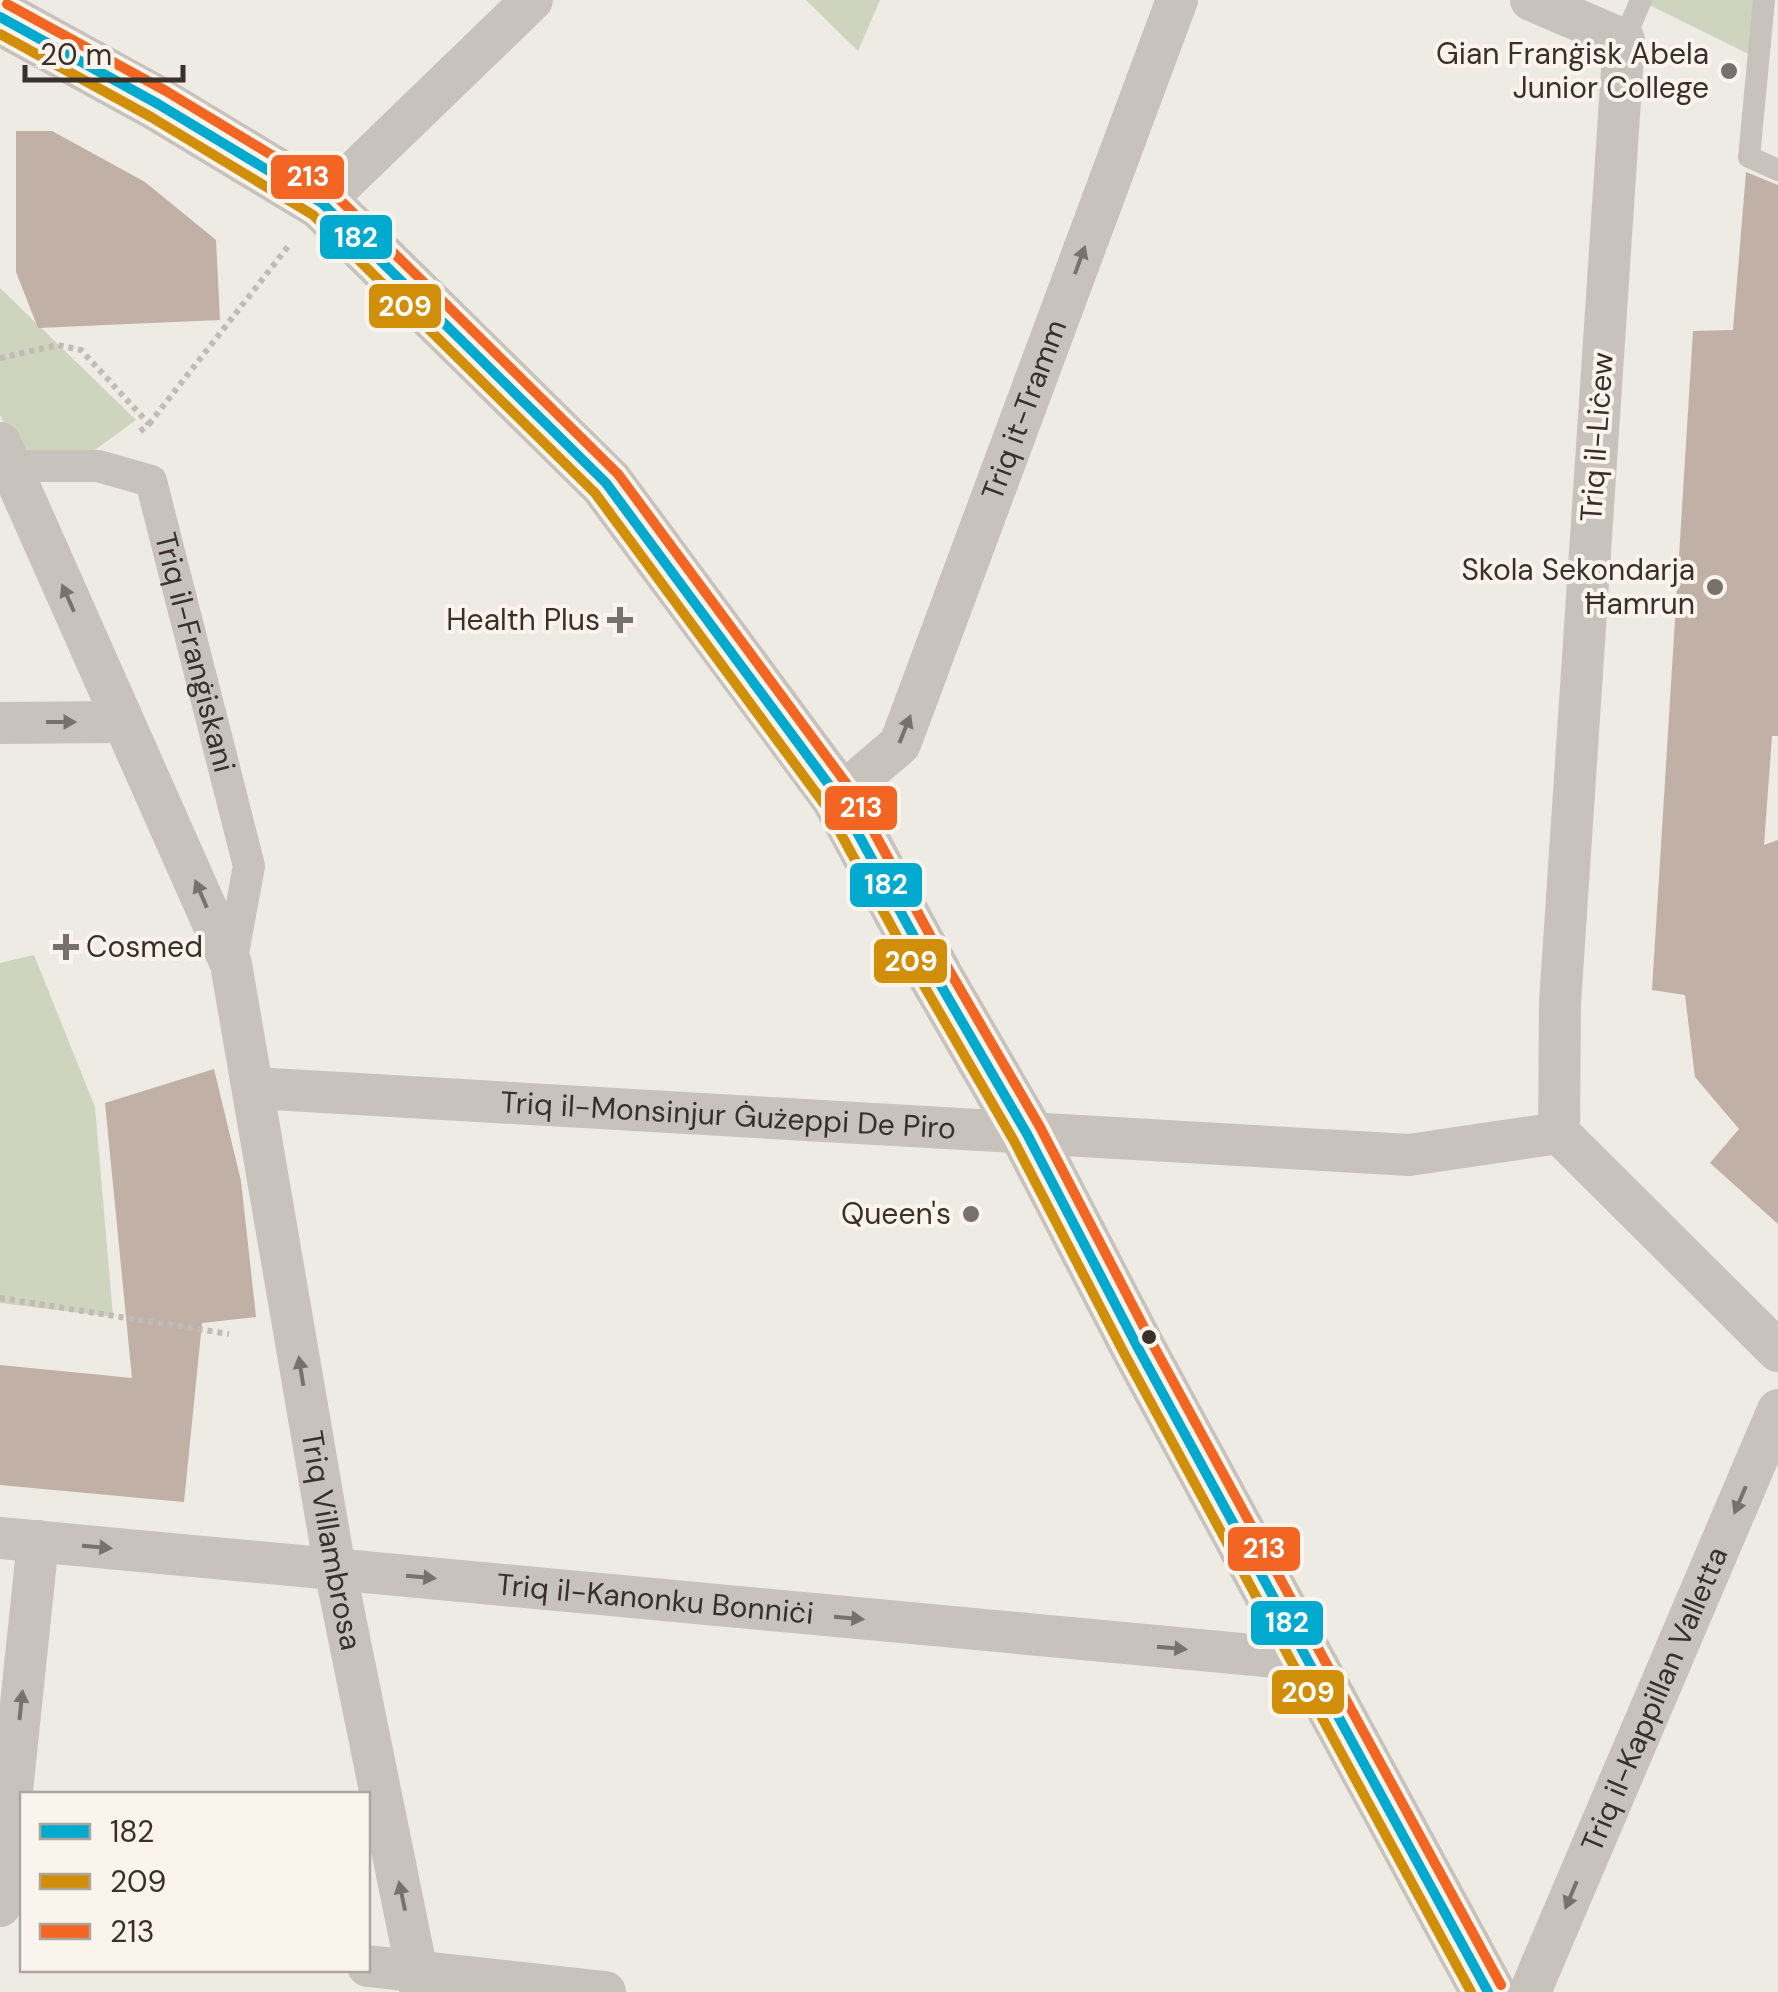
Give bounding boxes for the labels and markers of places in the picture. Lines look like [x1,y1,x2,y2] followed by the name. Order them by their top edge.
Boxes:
[1436,34,1709,107] place label: Gian Franġisk Abela Junior College
[1718,60,1740,82] marker: Gian Franġisk Abela Junior College
[1461,550,1695,623] place label: Skola Sekondarja Ħamrun
[1704,576,1726,598] marker: Skola Sekondarja Ħamrun
[446,600,600,639] place label: Health Plus
[609,609,631,631] marker: Health Plus
[86,927,203,966] place label: Cosmed
[55,936,77,958] marker: Cosmed
[841,1194,951,1233] place label: Queen's
[960,1203,982,1225] marker: Queen's
[1139,1327,1159,1347] unlabelled marker

